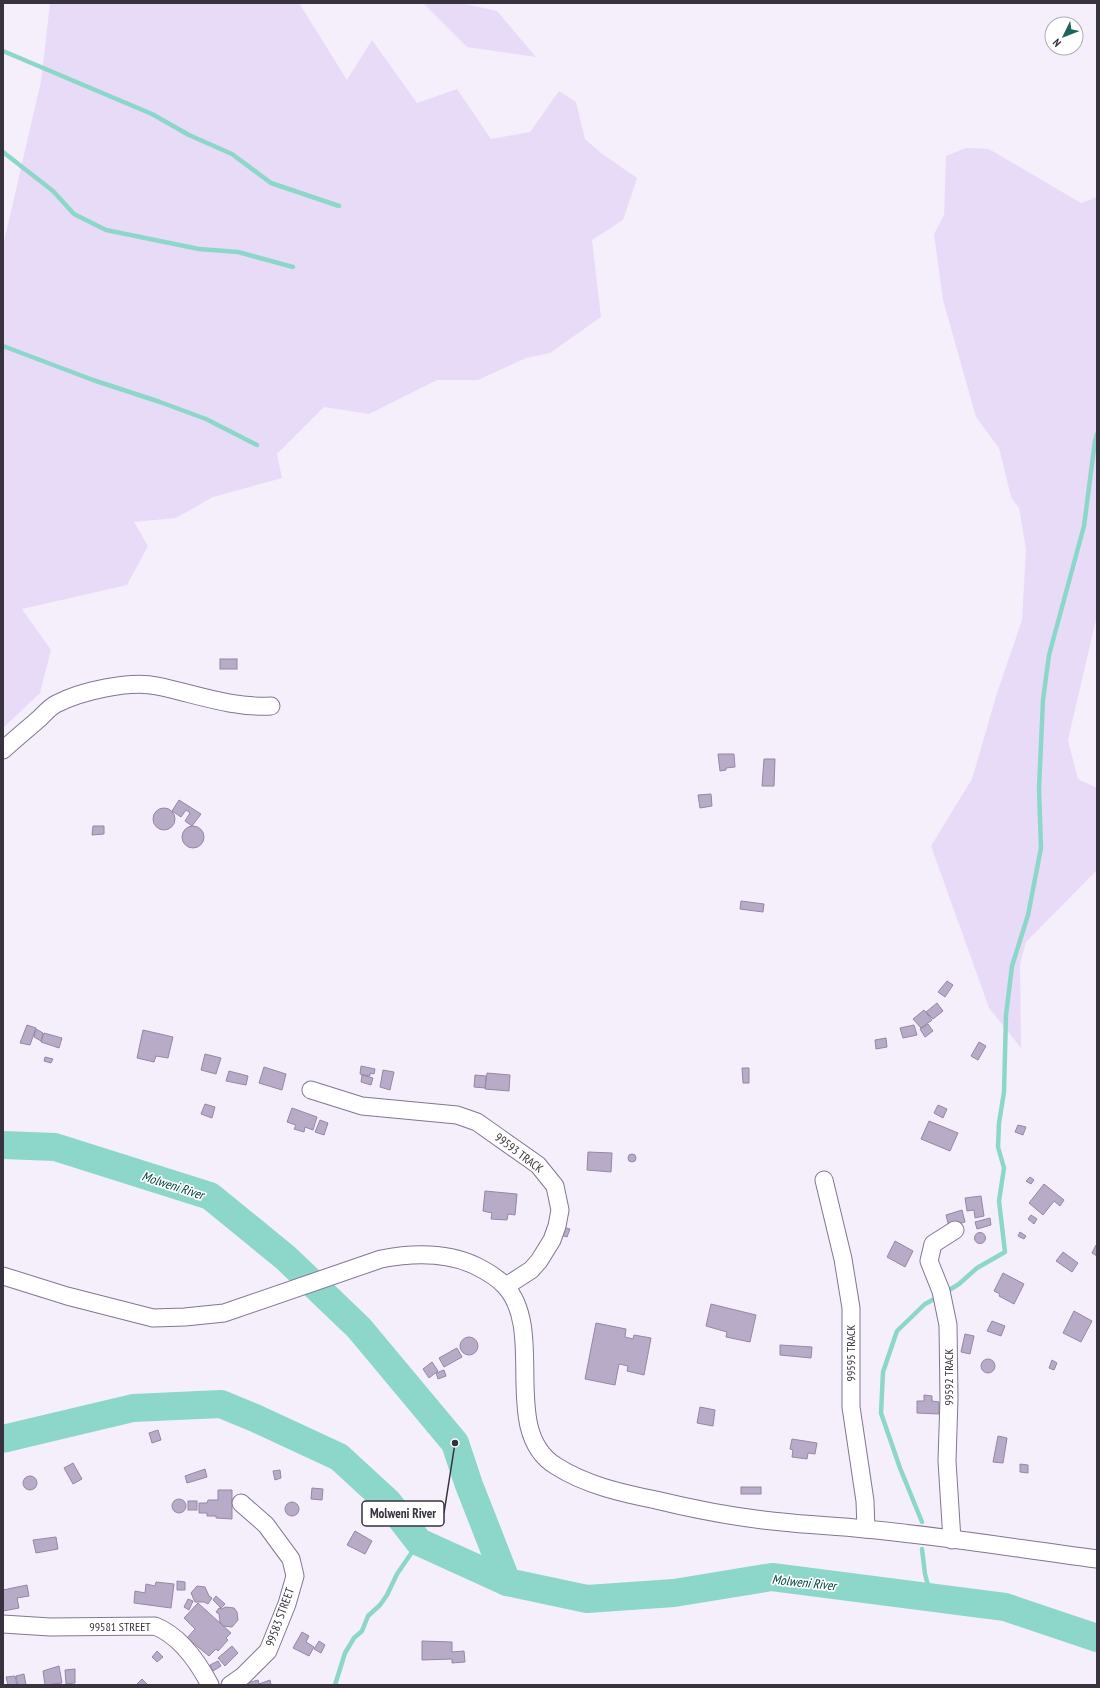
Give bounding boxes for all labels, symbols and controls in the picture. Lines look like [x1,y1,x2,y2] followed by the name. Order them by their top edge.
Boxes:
[1044,16,1084,56] north arrow
[1050,36,1064,50] text: N
[492,1129,547,1176] street label: 99593 TRACK
[140,1167,208,1204] water label: Molweni River
[843,1324,858,1381] street label: 99595 TRACK
[941,1348,956,1405] street label: 99592 TRACK
[362,1501,444,1526] callout: Molweni River
[370,1505,436,1522] text: Molweni River
[771,1571,839,1595] water label: Molweni River
[262,1585,297,1648] street label: 99583 STREET
[89,1619,151,1634] street label: 99581 STREET

